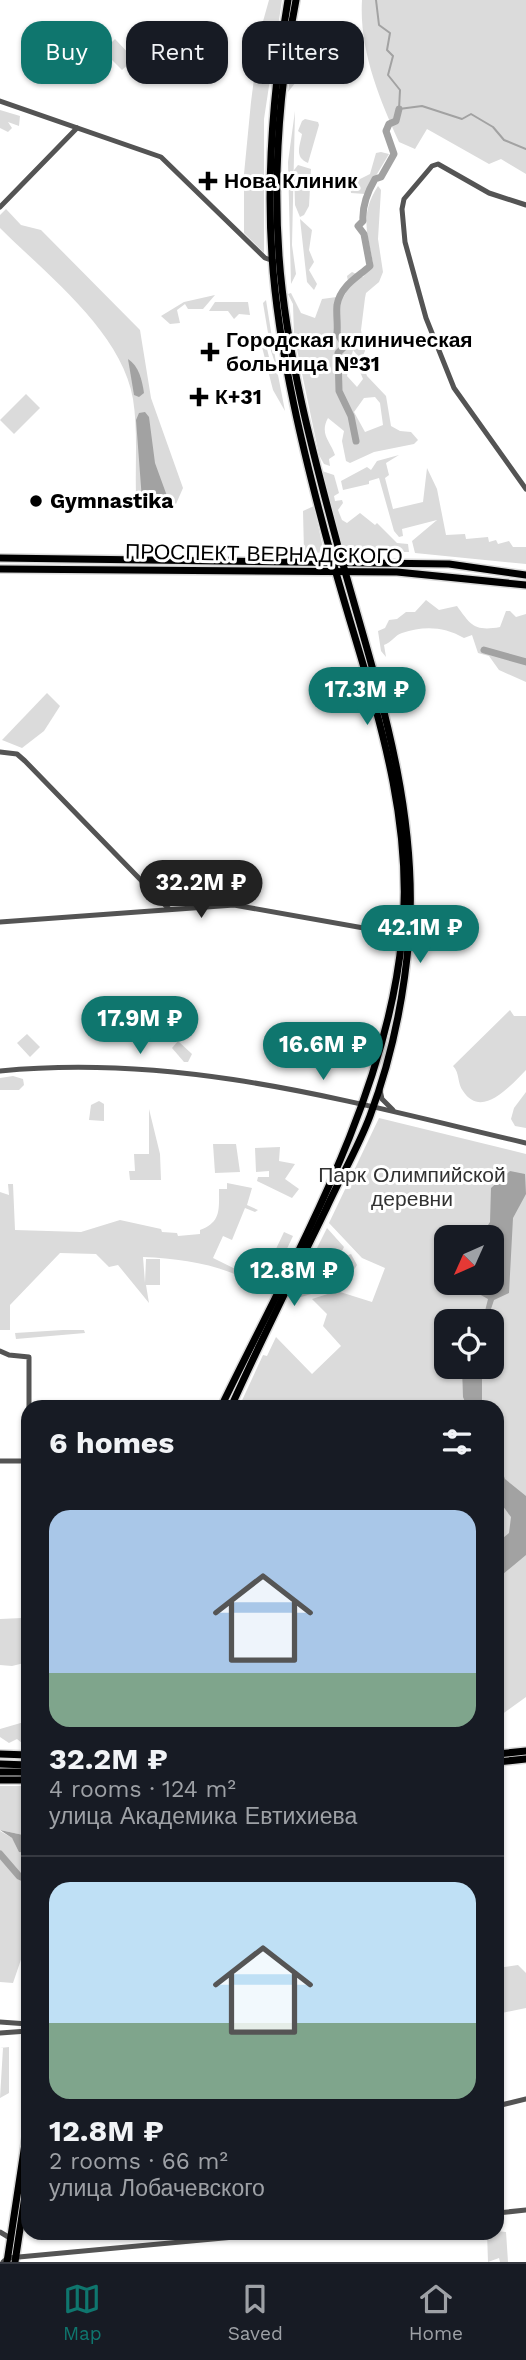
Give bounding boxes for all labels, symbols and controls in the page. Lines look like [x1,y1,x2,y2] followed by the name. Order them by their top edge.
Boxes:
[21,21,112,84] chip: Buy
[126,21,228,84] chip: Rent
[242,21,364,84] chip: Filters
[224,168,358,193] place label: Нова Клиник
[198,171,218,191] marker: Нова Клиник
[226,327,473,376] place label: Городская клиническая больница №31
[200,342,220,362] marker: Городская клиническая больница №31
[215,384,262,409] place label: К+31
[189,387,209,407] marker: К+31
[50,488,174,513] place label: Gymnastika
[28,493,44,509] marker: Gymnastika
[125,539,403,568] street label: ПРОСПЕКТ ВЕРНАДСКОГО
[302,668,432,727] pin: 17.3M ₽
[325,676,409,703] text: 17.3M ₽
[136,860,266,920] pin: 32.2M ₽
[155,869,247,896] text: 32.2M ₽
[355,906,485,965] pin: 42.1M ₽
[377,914,463,941] text: 42.1M ₽
[75,996,205,1056] pin: 17.9M ₽
[97,1005,183,1032] text: 17.9M ₽
[258,1023,388,1082] pin: 16.6M ₽
[279,1031,367,1058] text: 16.6M ₽
[318,1162,506,1211] park label: Парк Олимпийской деревни
[434,1225,504,1295] north arrow
[434,1225,504,1379] map controls
[229,1248,359,1308] pin: 12.8M ₽
[250,1257,338,1284] text: 12.8M ₽
[434,1309,504,1379] button: locate
[438,1423,476,1461] icon: filters
[49,1425,174,1460] text: 6 homes
[200,1555,326,1681] icon: home
[49,1741,168,1776] text: 32.2M ₽
[49,1776,236,1803] text: 4 rooms · 124 m²
[49,1803,357,1830] text: улица Академика Евтихиева
[200,1927,326,2053] icon: home
[49,2113,164,2148] text: 12.8M ₽
[49,2148,228,2175] text: 2 rooms · 66 m²
[49,2175,265,2202] text: улица Лобачевского
[63,2280,102,2345] tab: Map
[228,2280,283,2345] tab: Saved
[409,2280,463,2345] tab: Home

